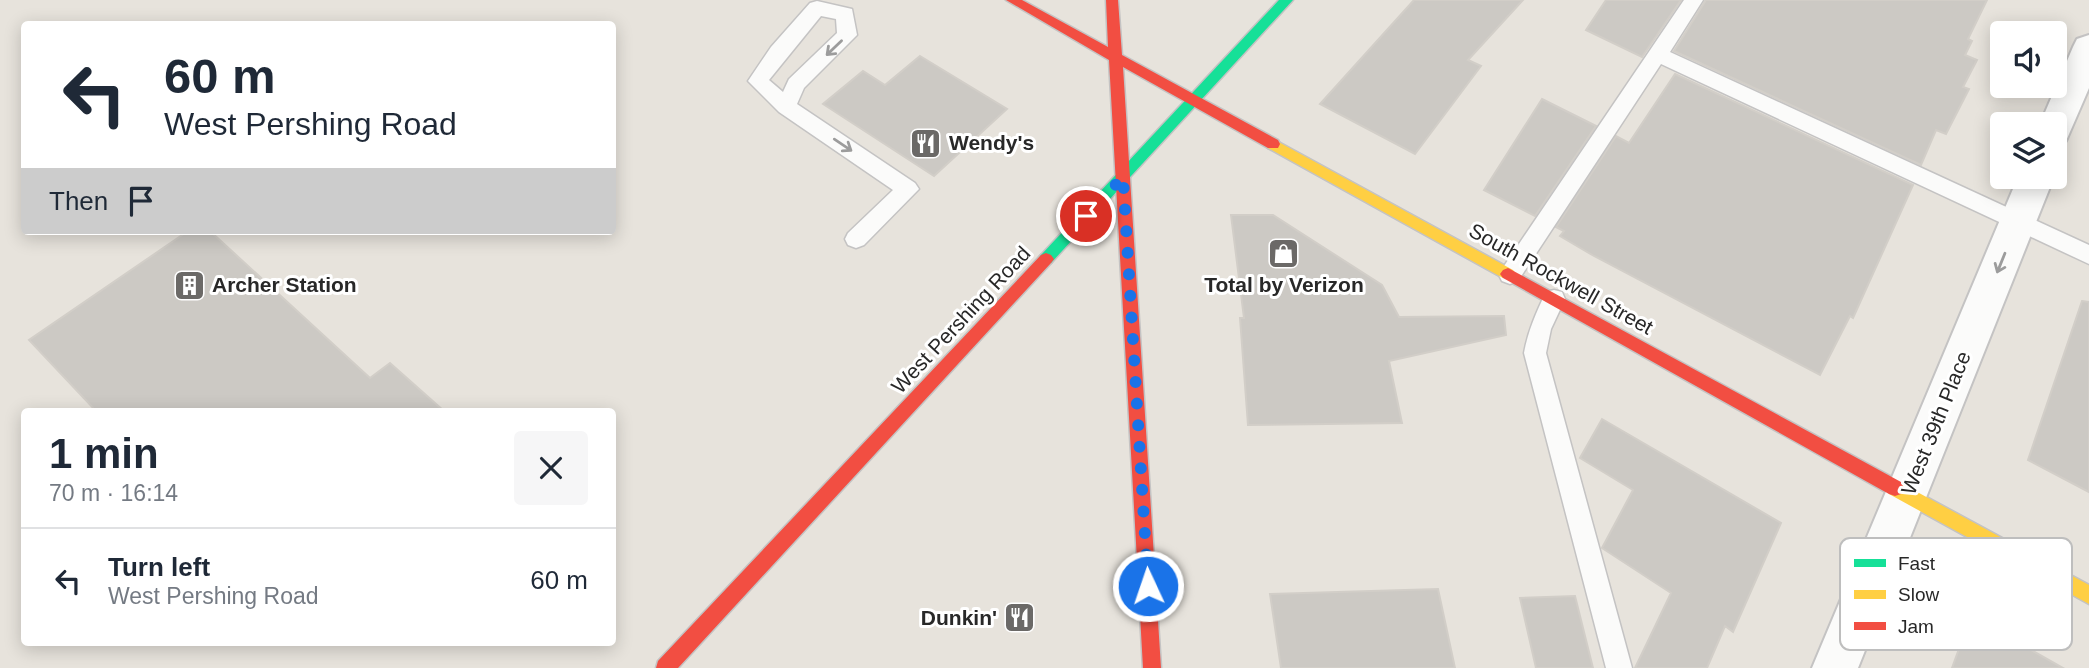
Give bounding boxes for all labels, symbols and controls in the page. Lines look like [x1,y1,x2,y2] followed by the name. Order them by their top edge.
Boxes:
[1990,21,2067,189] map controls
[1990,21,2067,98] button: sound
[826,39,843,56] one-way arrow
[49,49,140,140] icon: left
[164,49,276,103] text: 60 m
[164,106,457,142] text: West Pershing Road
[1990,112,2067,189] button: layers
[909,126,943,160] restaurant icon: Wendy's
[949,131,1034,154] place label: Wendy's
[833,138,852,152] one-way arrow
[122,182,160,220] icon: arrive
[49,186,108,216] text: Then
[1056,186,1116,246] pin
[1067,197,1105,235] icon: arrive
[1465,218,1657,339] street label: South Rockwell Street
[1267,236,1301,270] shop icon: Total by Verizon
[887,242,1035,398] street label: West Pershing Road
[1994,251,2007,273] one-way arrow
[172,268,206,302] building icon: Archer Station
[212,273,357,296] place label: Archer Station
[1204,273,1364,296] place label: Total by Verizon
[1896,348,1975,498] street label: West 39th Place
[49,430,159,477] text: 1 min
[514,431,588,505] button: close
[49,480,178,506] text: 70 m · 16:14
[1840,538,2072,650] legend
[1111,549,1185,623] position arrow
[108,552,210,582] text: Turn left
[1898,553,1936,574] text: Fast
[49,562,87,600] icon: left
[530,565,588,595] text: 60 m
[108,583,319,609] text: West Pershing Road
[1898,584,1939,605] text: Slow
[1003,601,1037,635] restaurant icon: Dunkin'
[921,606,997,629] place label: Dunkin'
[1898,616,1934,637] text: Jam

